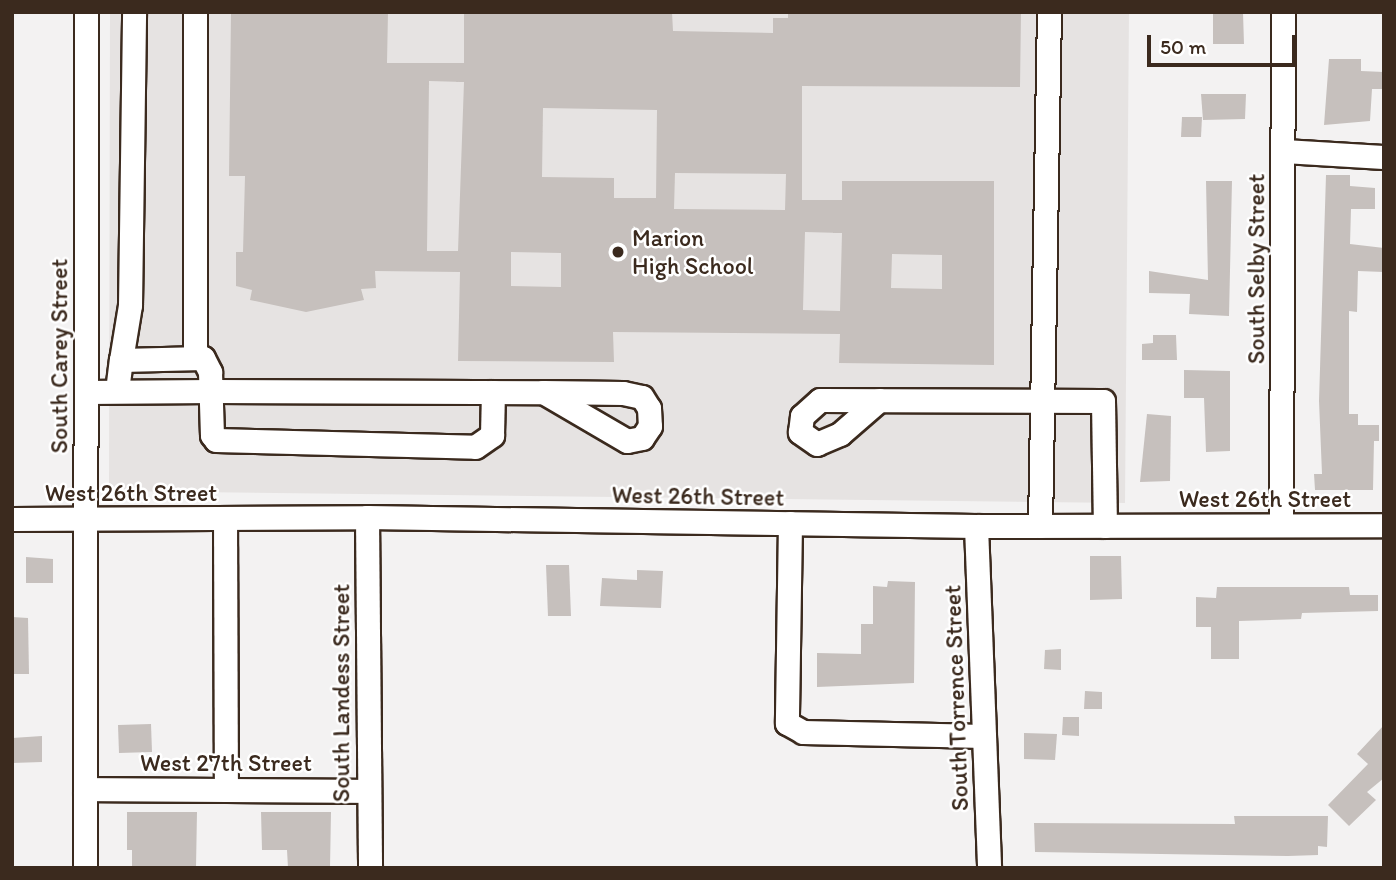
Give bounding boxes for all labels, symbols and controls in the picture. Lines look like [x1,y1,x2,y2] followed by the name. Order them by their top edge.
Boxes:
[1151,21,1300,65] scale bar
[1160,34,1206,59] text: 50 m
[1242,174,1270,364] street label: South Selby Street
[632,224,753,280] place label: Marion High School
[610,244,626,260] marker: Marion High School
[45,259,73,453] street label: South Carey Street
[45,479,217,507] street label: West 26th Street
[612,480,784,512] street label: West 26th Street
[1179,485,1351,513] street label: West 26th Street
[327,584,355,802] street label: South Landess Street
[938,585,974,811] street label: South Torrence Street
[141,749,311,777] street label: West 27th Street

